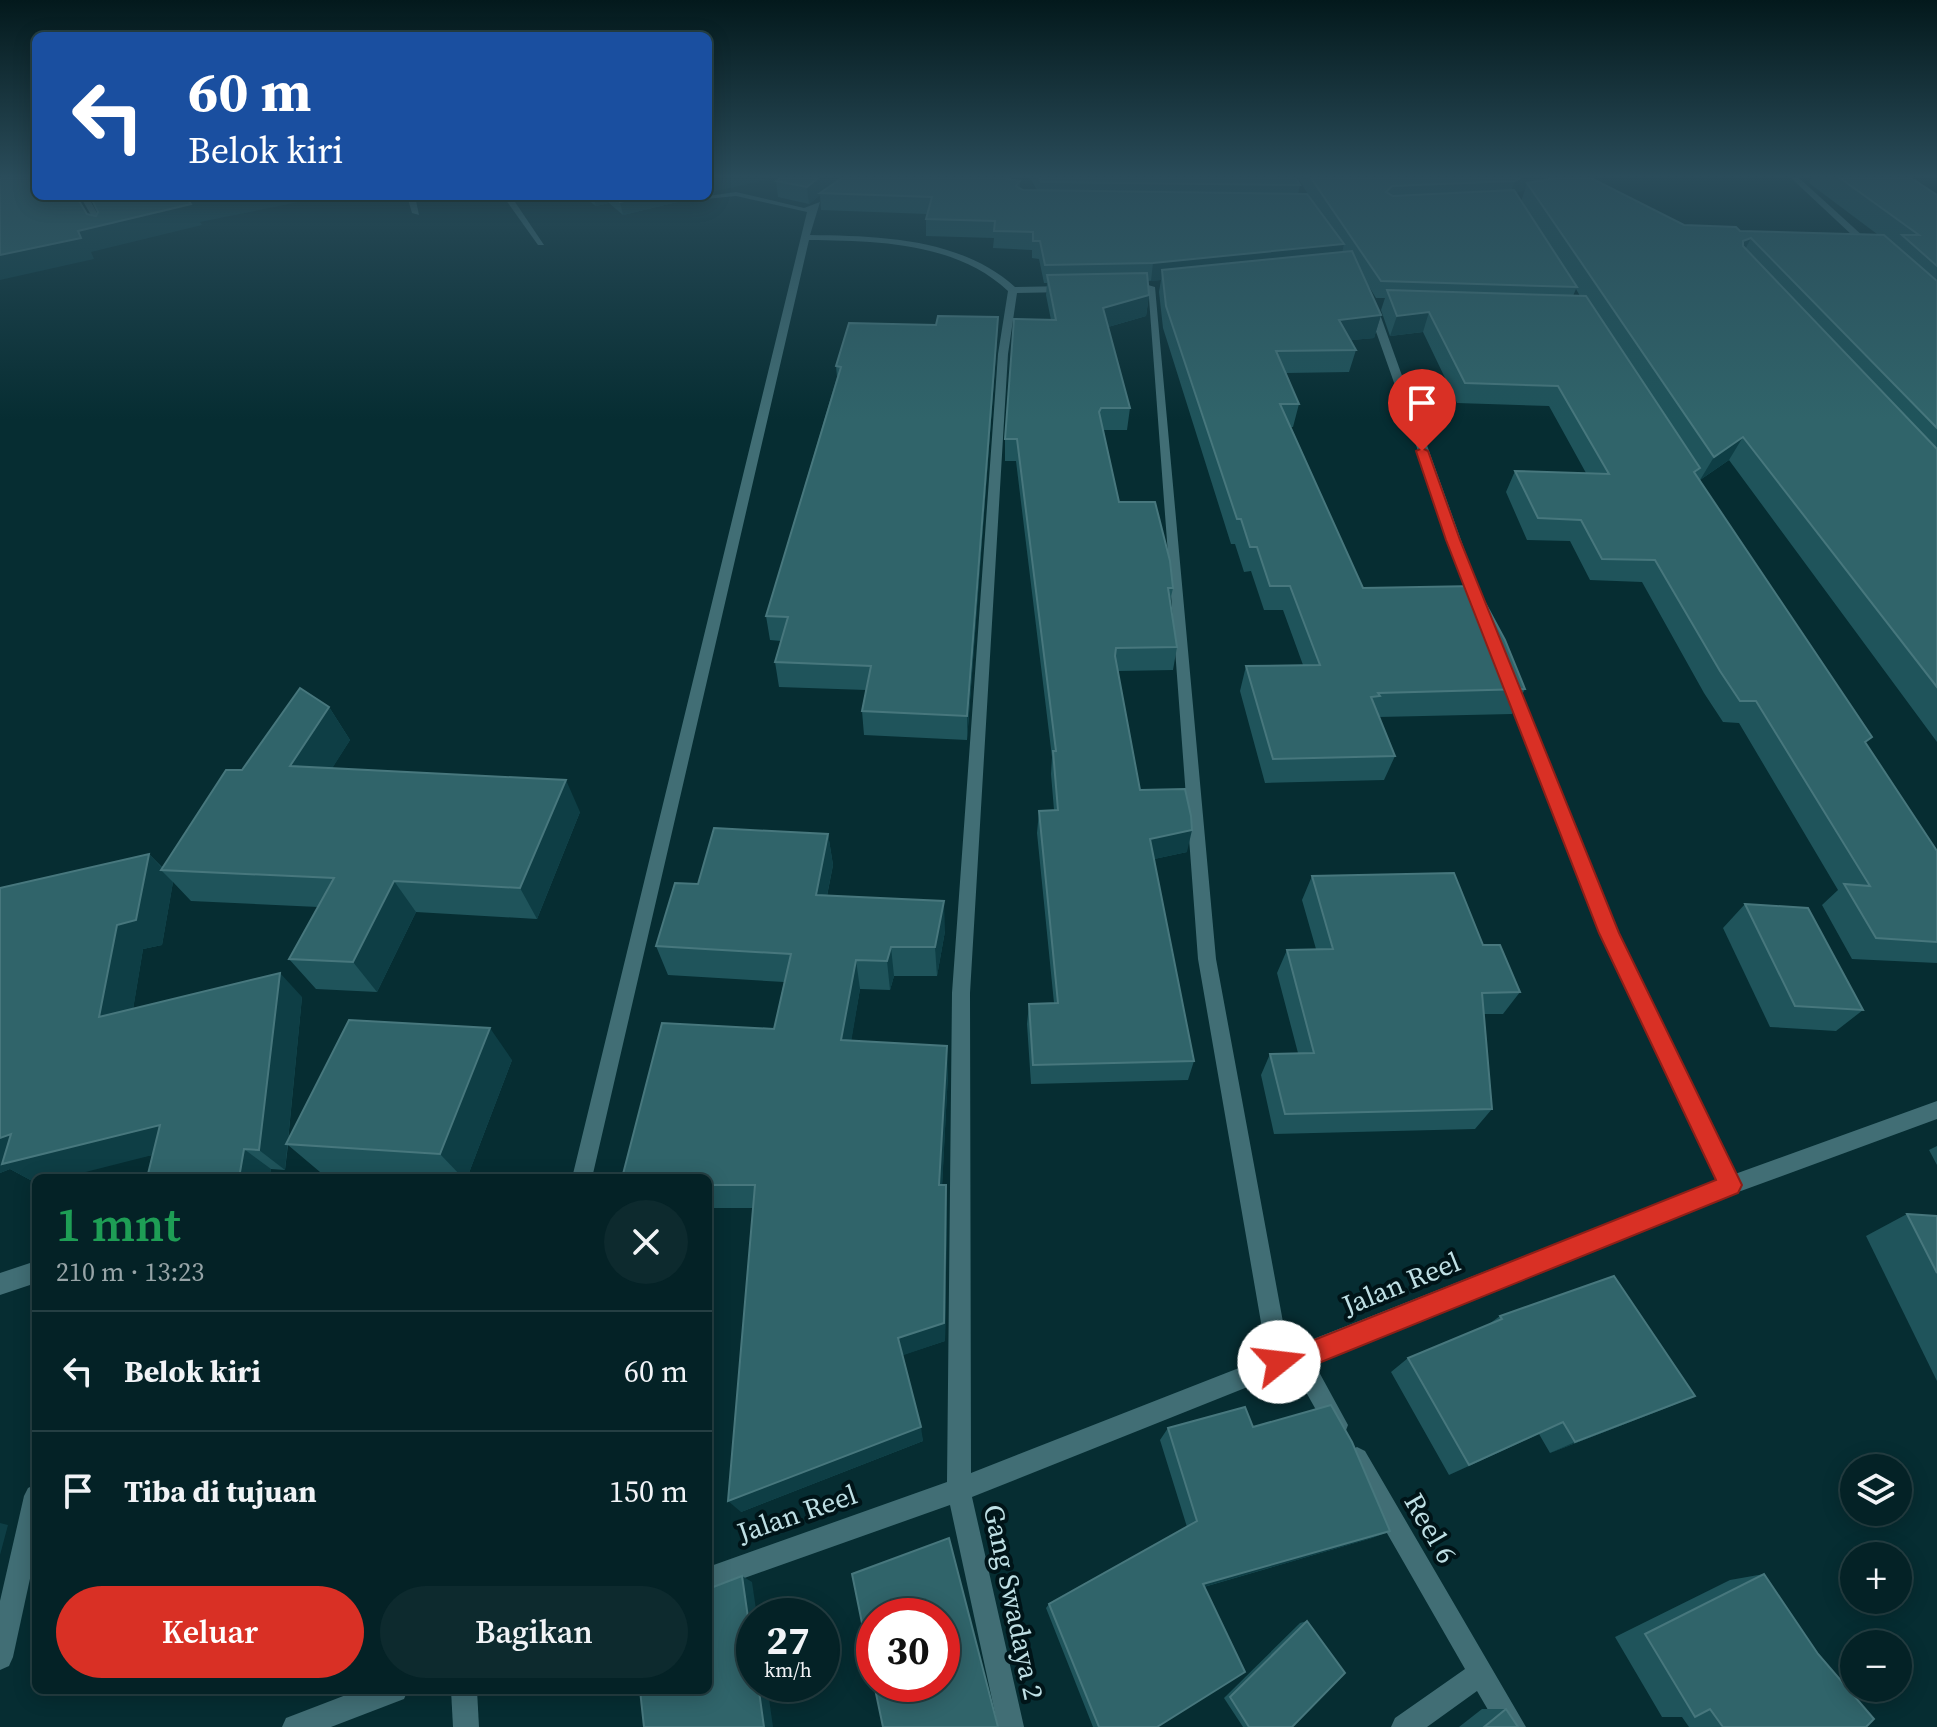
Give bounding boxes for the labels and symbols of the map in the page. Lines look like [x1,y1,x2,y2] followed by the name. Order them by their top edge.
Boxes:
[1388,369,1456,451] pin
[1335,1242,1466,1324] street label: Jalan Reel
[1237,1320,1321,1404] position arrow
[731,1475,862,1552] street label: Jalan Reel
[1396,1486,1466,1570] street label: Reel 6
[975,1501,1053,1703] street label: Gang Swadaya 2
[856,1598,960,1702] speed limit sign: 30

